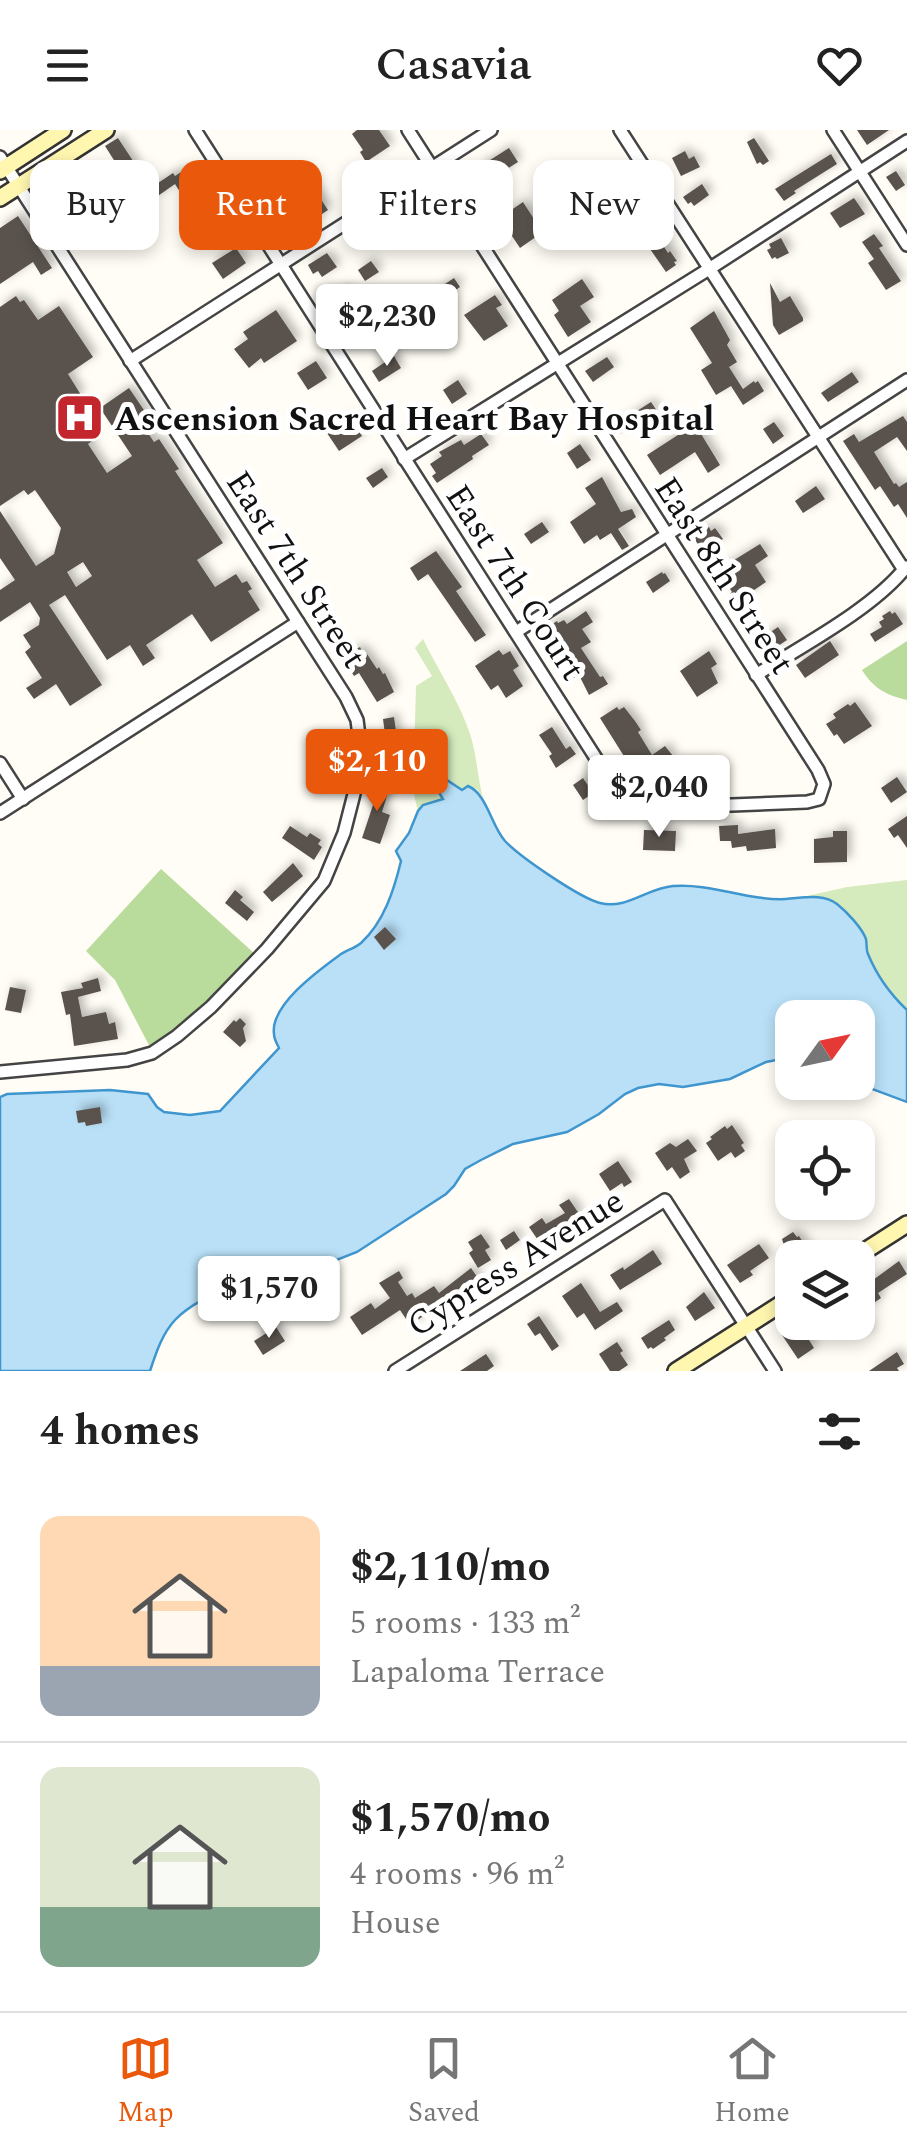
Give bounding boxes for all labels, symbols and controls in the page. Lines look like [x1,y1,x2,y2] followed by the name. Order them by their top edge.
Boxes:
[375,31,532,100] text: Casavia
[40,38,95,93] icon: menu
[812,38,867,93] icon: heart
[30,160,159,250] chip: Buy
[179,160,322,250] chip: Rent
[342,160,513,250] chip: Filters
[533,160,674,250] chip: New
[306,284,468,369] pin: $2,230
[338,292,436,341] text: $2,230
[53,392,105,444] hospital icon: Ascension Sacred Heart Bay Hospital
[114,393,715,446] place label: Ascension Sacred Heart Bay Hospital
[212,460,380,679] street label: East 7th Street
[640,466,808,685] street label: East 8th Street
[431,474,598,692] street label: East 7th Court
[296,729,458,814] pin: $2,110
[328,737,426,786] text: $2,110
[578,755,740,840] pin: $2,040
[610,763,708,812] text: $2,040
[775,1000,875,1100] north arrow
[775,1000,875,1340] map controls
[775,1120,875,1220] button: locate
[397,1175,635,1351] street label: Cypress Avenue
[775,1240,875,1340] button: layers
[188,1256,350,1341] pin: $1,570
[220,1264,318,1313] text: $1,570
[40,1400,200,1463] text: 4 homes
[812,1404,867,1459] icon: filters
[350,1536,550,1599] text: $2,110/mo
[120,1556,240,1676] icon: home
[350,1599,580,1648] text: 5 rooms · 133 m²
[350,1648,605,1697] text: Lapaloma Terrace
[350,1787,550,1850] text: $1,570/mo
[120,1807,240,1927] icon: home
[350,1850,564,1899] text: 4 rooms · 96 m²
[350,1899,440,1948] text: House
[117,2031,174,2134] tab: Map
[408,2031,480,2134] tab: Saved
[714,2031,790,2134] tab: Home

